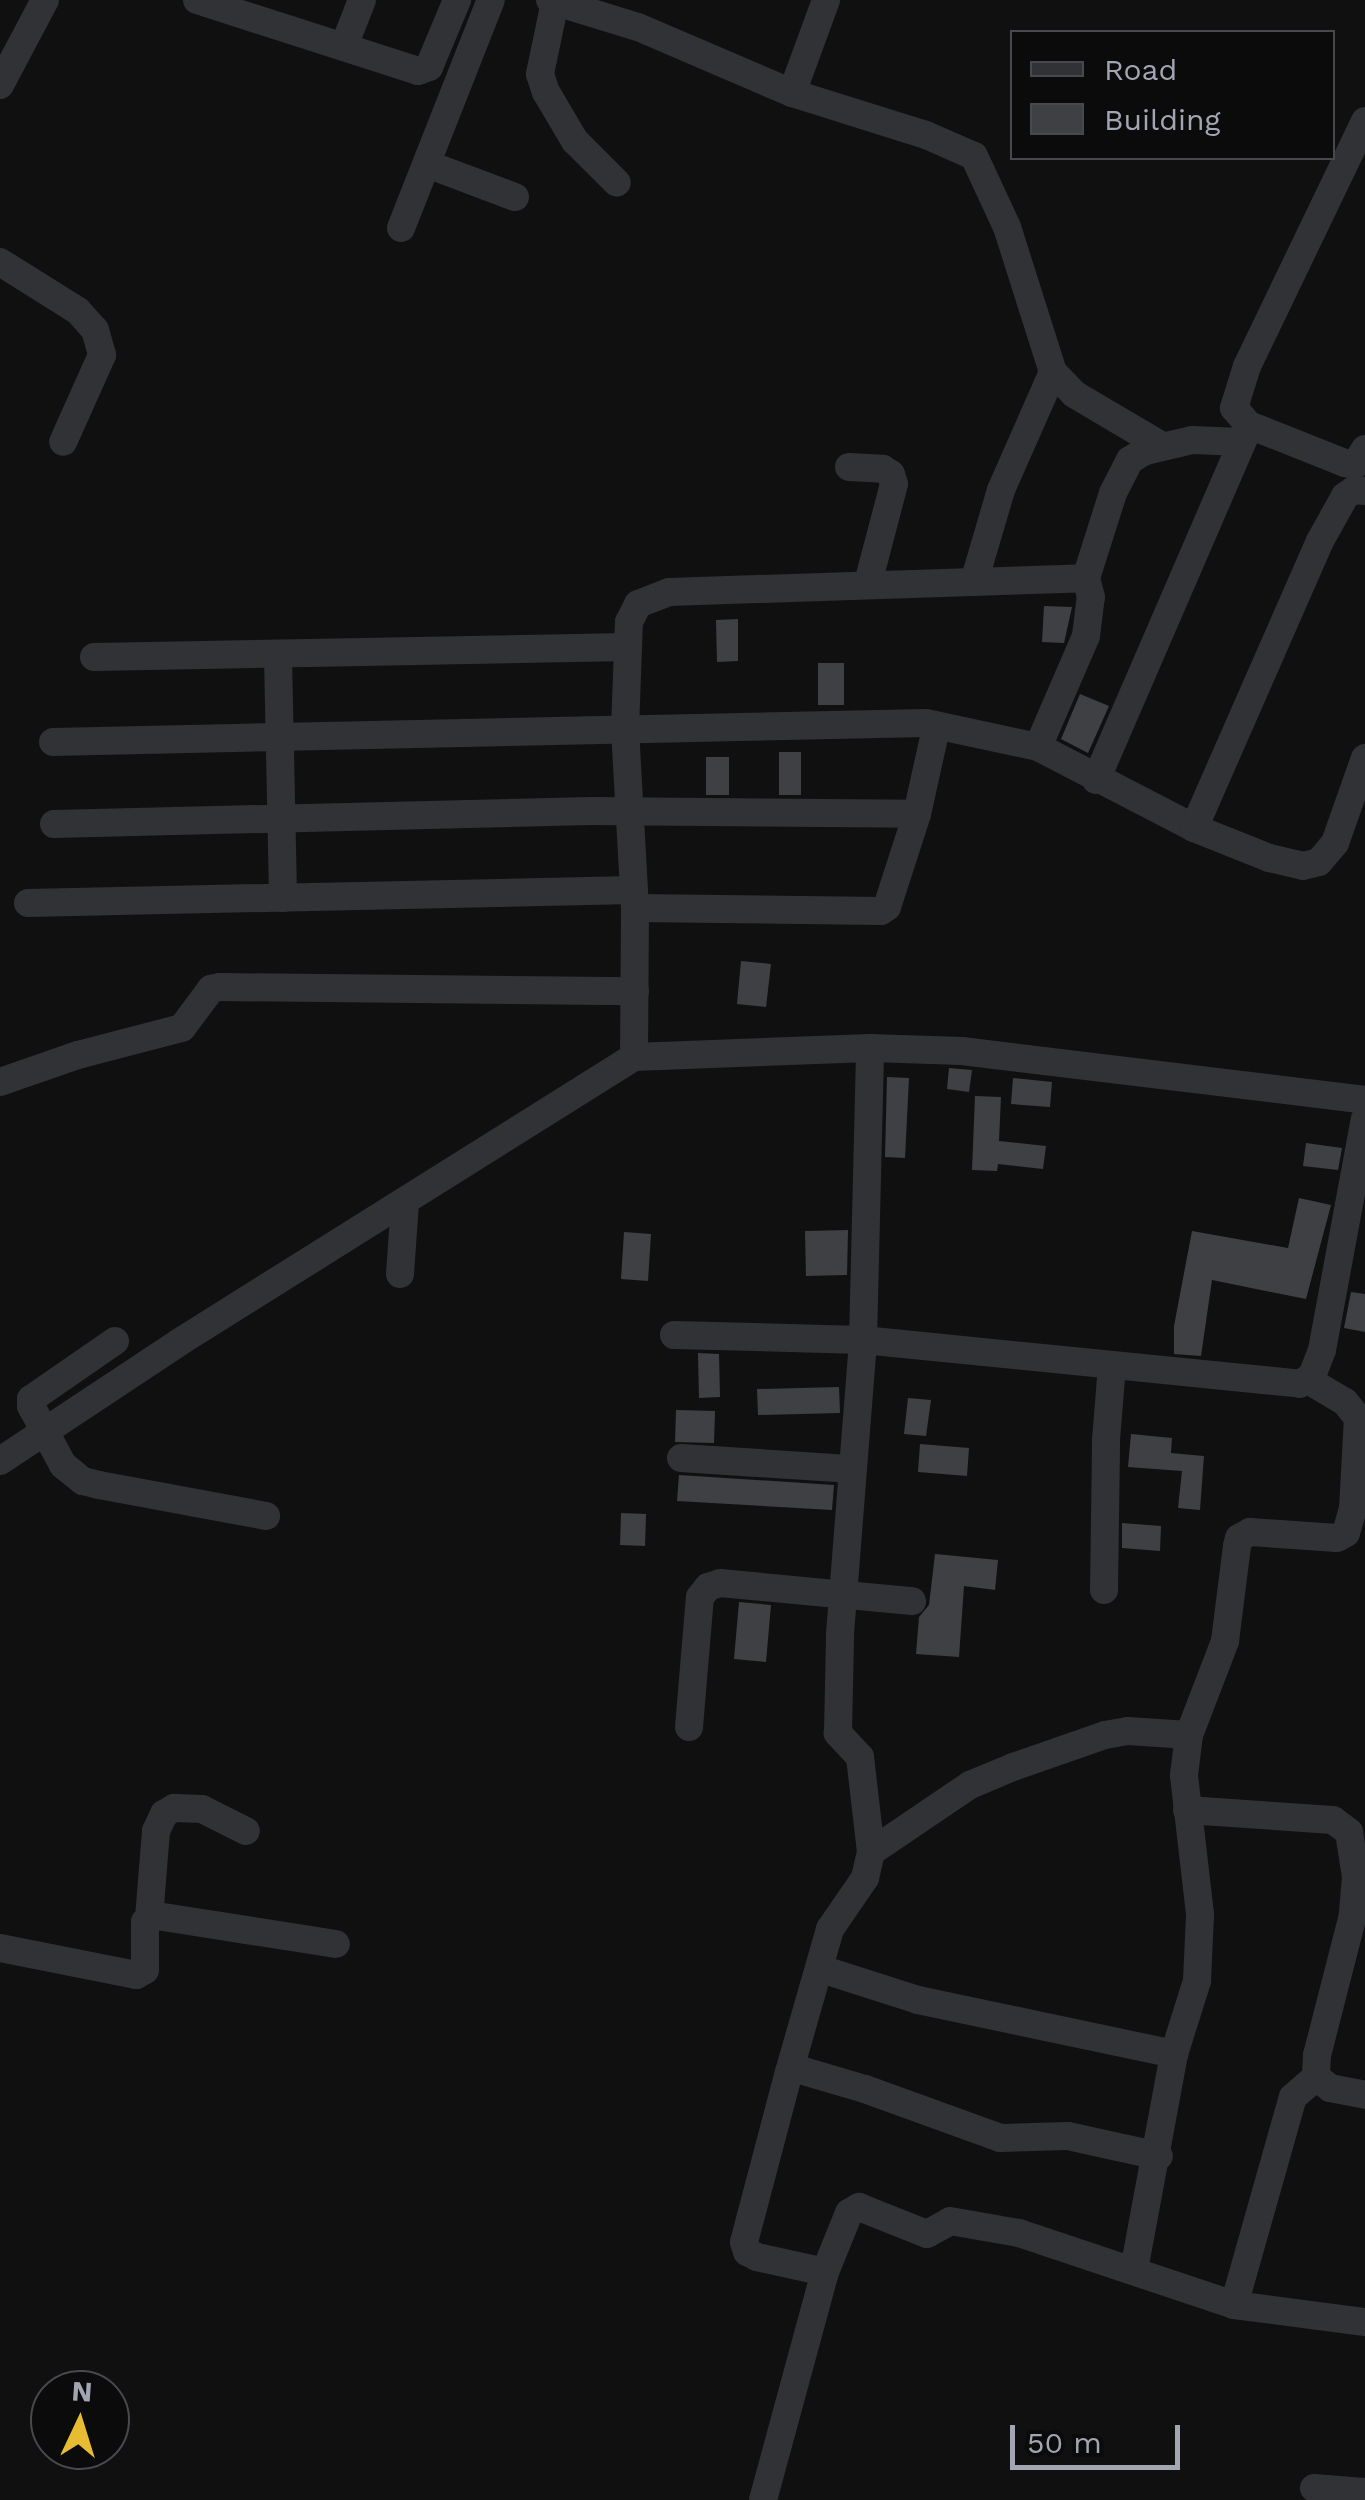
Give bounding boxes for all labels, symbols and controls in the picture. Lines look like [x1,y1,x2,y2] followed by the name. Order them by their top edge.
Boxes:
[1010,30,1335,160] legend
[1104,52,1177,87] text: Road
[1104,102,1221,137] text: Building
[30,2370,130,2470] north arrow
[70,2374,93,2409] text: N
[1015,2405,1185,2467] scale bar
[1027,2425,1102,2460] text: 50 m

